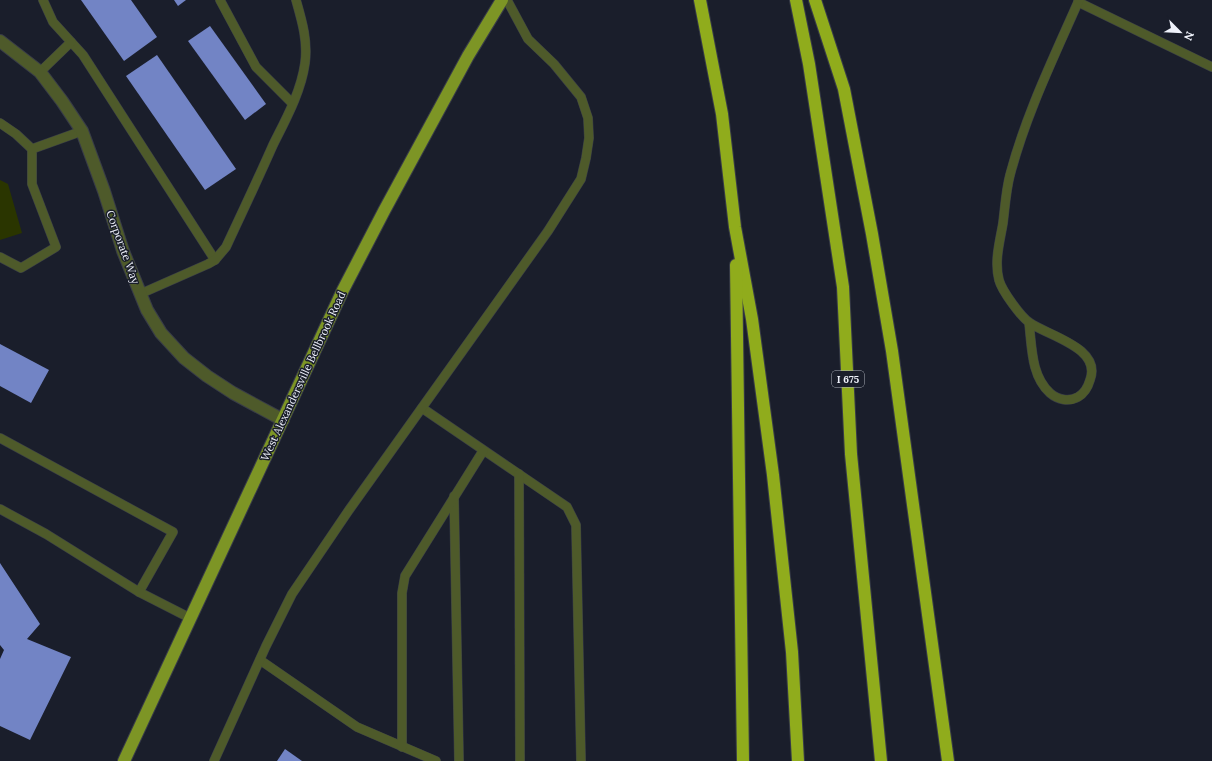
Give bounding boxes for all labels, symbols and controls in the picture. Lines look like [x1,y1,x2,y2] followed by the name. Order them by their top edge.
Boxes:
[1160,12,1200,52] north arrow
[1181,29,1197,43] text: N
[103,208,143,286] street label: Corporate Way
[257,289,349,463] street label: West Alexandersville Bellbrook Road
[832,371,864,387] road number: I 675

